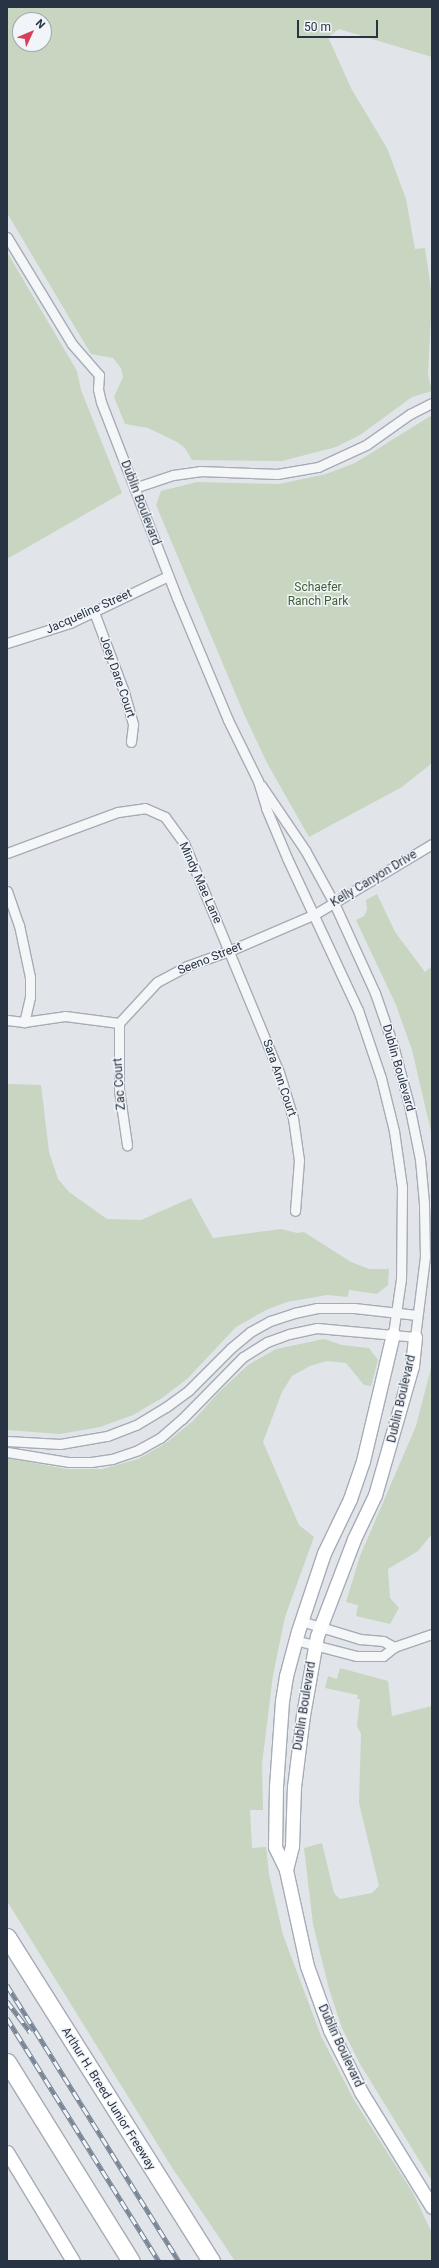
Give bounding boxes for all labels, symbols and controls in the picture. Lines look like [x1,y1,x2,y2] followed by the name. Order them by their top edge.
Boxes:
[12,12,52,52] north arrow
[299,12,380,38] scale bar
[33,17,48,31] text: N
[304,20,331,34] text: 50 m
[117,459,163,547] street label: Dublin Boulevard
[288,581,348,609] park label: Schaefer Ranch Park
[44,587,134,637] street label: Jacqueline Street
[96,634,138,720] street label: Joey Dare Court
[176,840,224,926] street label: Mindy Mae Lane
[328,848,420,910] street label: Kelly Canyon Drive
[176,940,244,978] street label: Seeno Street
[379,1023,417,1113] street label: Dublin Boulevard
[259,1038,299,1118] street label: Sara Ann Court
[111,1057,129,1111] street label: Zac Court
[385,1354,419,1444] street label: Dublin Boulevard
[291,1661,319,1751] street label: Dublin Boulevard
[315,2002,365,2090] street label: Dublin Boulevard
[58,2025,158,2173] street label: Arthur H. Breed Junior Freeway

